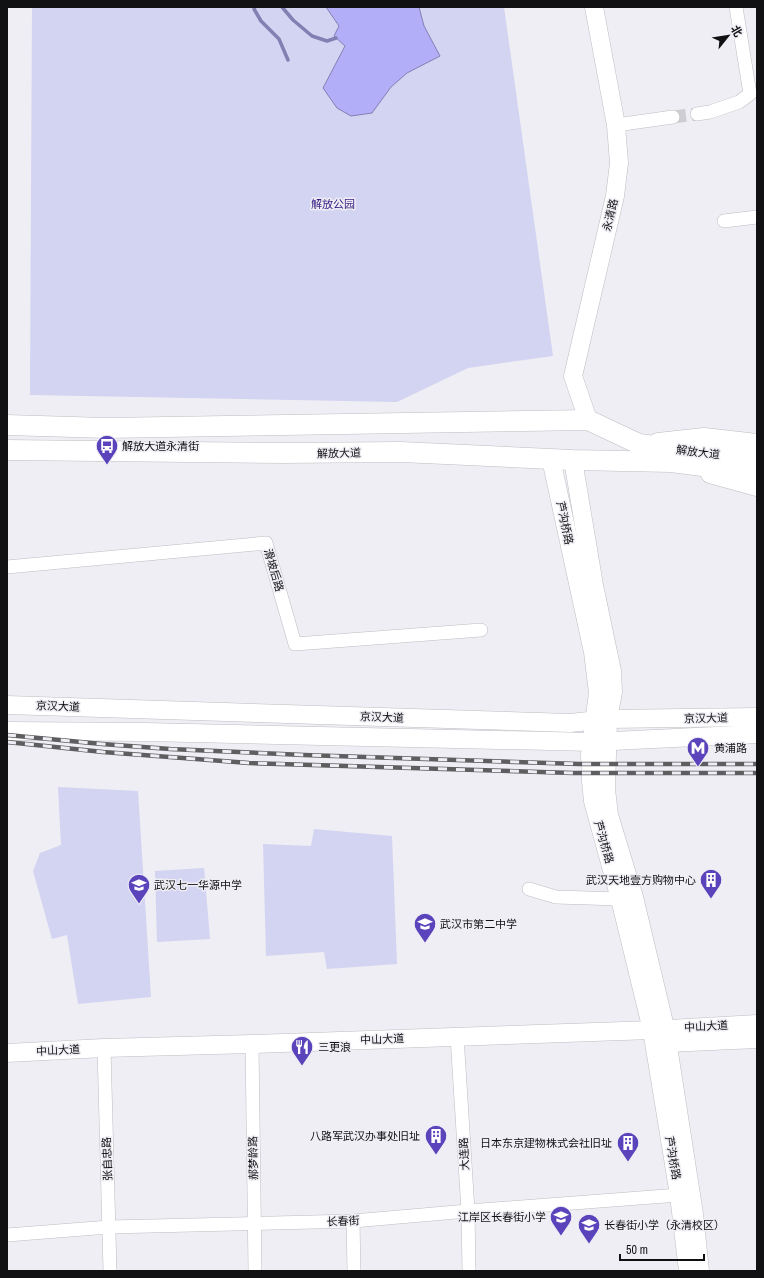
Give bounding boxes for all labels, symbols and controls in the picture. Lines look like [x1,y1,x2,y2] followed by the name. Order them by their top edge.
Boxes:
[708,16,748,56] north arrow
[728,23,745,39] text: 北
[311,197,355,211] park label: 解放公园
[599,197,621,233] street label: 永清路
[94,433,120,466] bus stop icon: 解放大道永清街
[122,439,199,453] place label: 解放大道永清街
[675,442,721,462] street label: 解放大道
[317,446,361,460] street label: 解放大道
[554,500,576,546] street label: 芦沟桥路
[261,547,287,593] street label: 滑坡后路
[36,698,80,714] street label: 京汉大道
[360,709,404,725] street label: 京汉大道
[684,711,728,725] street label: 京汉大道
[685,735,711,768] metro station icon: 黄浦路
[714,741,747,755] place label: 黄浦路
[591,819,617,865] street label: 芦沟桥路
[698,867,724,900] building icon: 武汉天地壹方购物中心
[126,872,152,905] school or university icon: 武汉七一华源中学
[586,873,696,887] place label: 武汉天地壹方购物中心
[154,878,242,892] place label: 武汉七一华源中学
[412,911,438,944] school or university icon: 武汉市第二中学
[440,917,517,931] place label: 武汉市第二中学
[684,1018,728,1034] street label: 中山大道
[360,1031,404,1047] street label: 中山大道
[289,1034,315,1067] restaurant icon: 三更浪
[318,1040,351,1054] place label: 三更浪
[36,1042,80,1058] street label: 中山大道
[423,1123,449,1156] building icon: 八路军武汉办事处旧址
[310,1129,420,1143] place label: 八路军武汉办事处旧址
[615,1130,641,1163] building icon: 日本东京建物株式会社旧址
[662,1135,684,1181] street label: 芦沟桥路
[246,1136,260,1180] street label: 郝梦龄路
[480,1136,612,1150] place label: 日本东京建物株式会社旧址
[99,1137,115,1181] street label: 张自忠路
[456,1137,472,1171] street label: 大连路
[548,1204,574,1237] school or university icon: 江岸区长春街小学
[458,1210,546,1224] place label: 江岸区长春街小学
[576,1212,602,1245] school or university icon: 长春街小学（永清校区）
[326,1213,360,1229] street label: 长春街
[604,1218,725,1232] place label: 长春街小学（永清校区）
[620,1236,704,1262] scale bar
[626,1242,648,1258] text: 50 m

